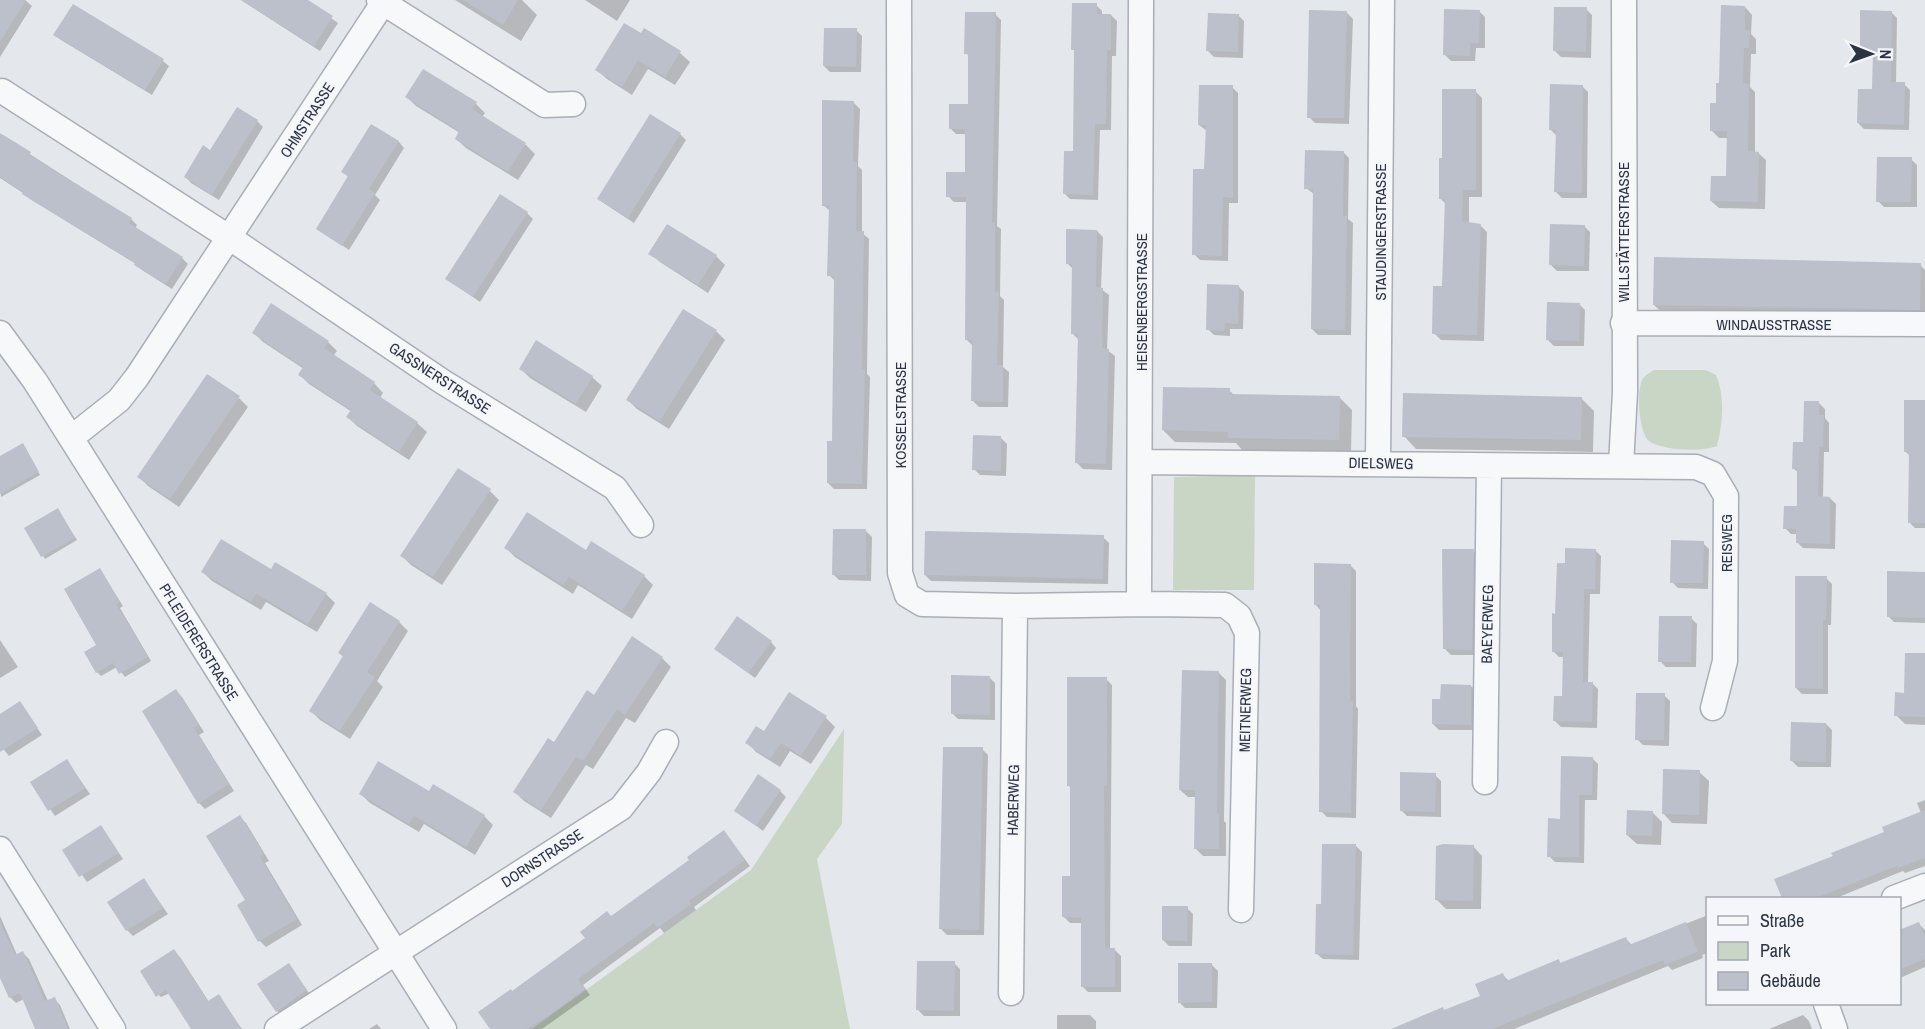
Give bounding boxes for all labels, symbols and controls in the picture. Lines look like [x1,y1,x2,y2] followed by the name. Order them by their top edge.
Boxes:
[1841,24,1901,84] north arrow
[1875,49,1897,59] text: N
[275,78,339,162] street label: OHMSTRASSE
[1613,162,1634,302] street label: WILLSTÄTTERSTRASSE
[1370,163,1391,301] street label: STAUDINGERSTRASSE
[1131,233,1152,371] street label: HEISENBERGSTRASSE
[1716,314,1832,335] street label: WINDAUSSTRASSE
[385,337,495,419] street label: GASSNERSTRASSE
[890,362,911,468] street label: KOSSELSTRASSE
[1348,452,1414,474] street label: DIELSWEG
[1716,514,1737,572] street label: REISWEG
[154,579,244,705] street label: PFLEIDERERSTRASSE
[1476,584,1498,664] street label: BAEYERWEG
[1234,668,1256,752] street label: MEITNERWEG
[1002,764,1024,836] street label: HABERWEG
[497,824,587,892] street label: DORNSTRASSE
[1706,897,1901,1005] legend
[1760,908,1804,933] text: Straße
[1760,938,1791,963] text: Park
[1760,968,1821,993] text: Gebäude

